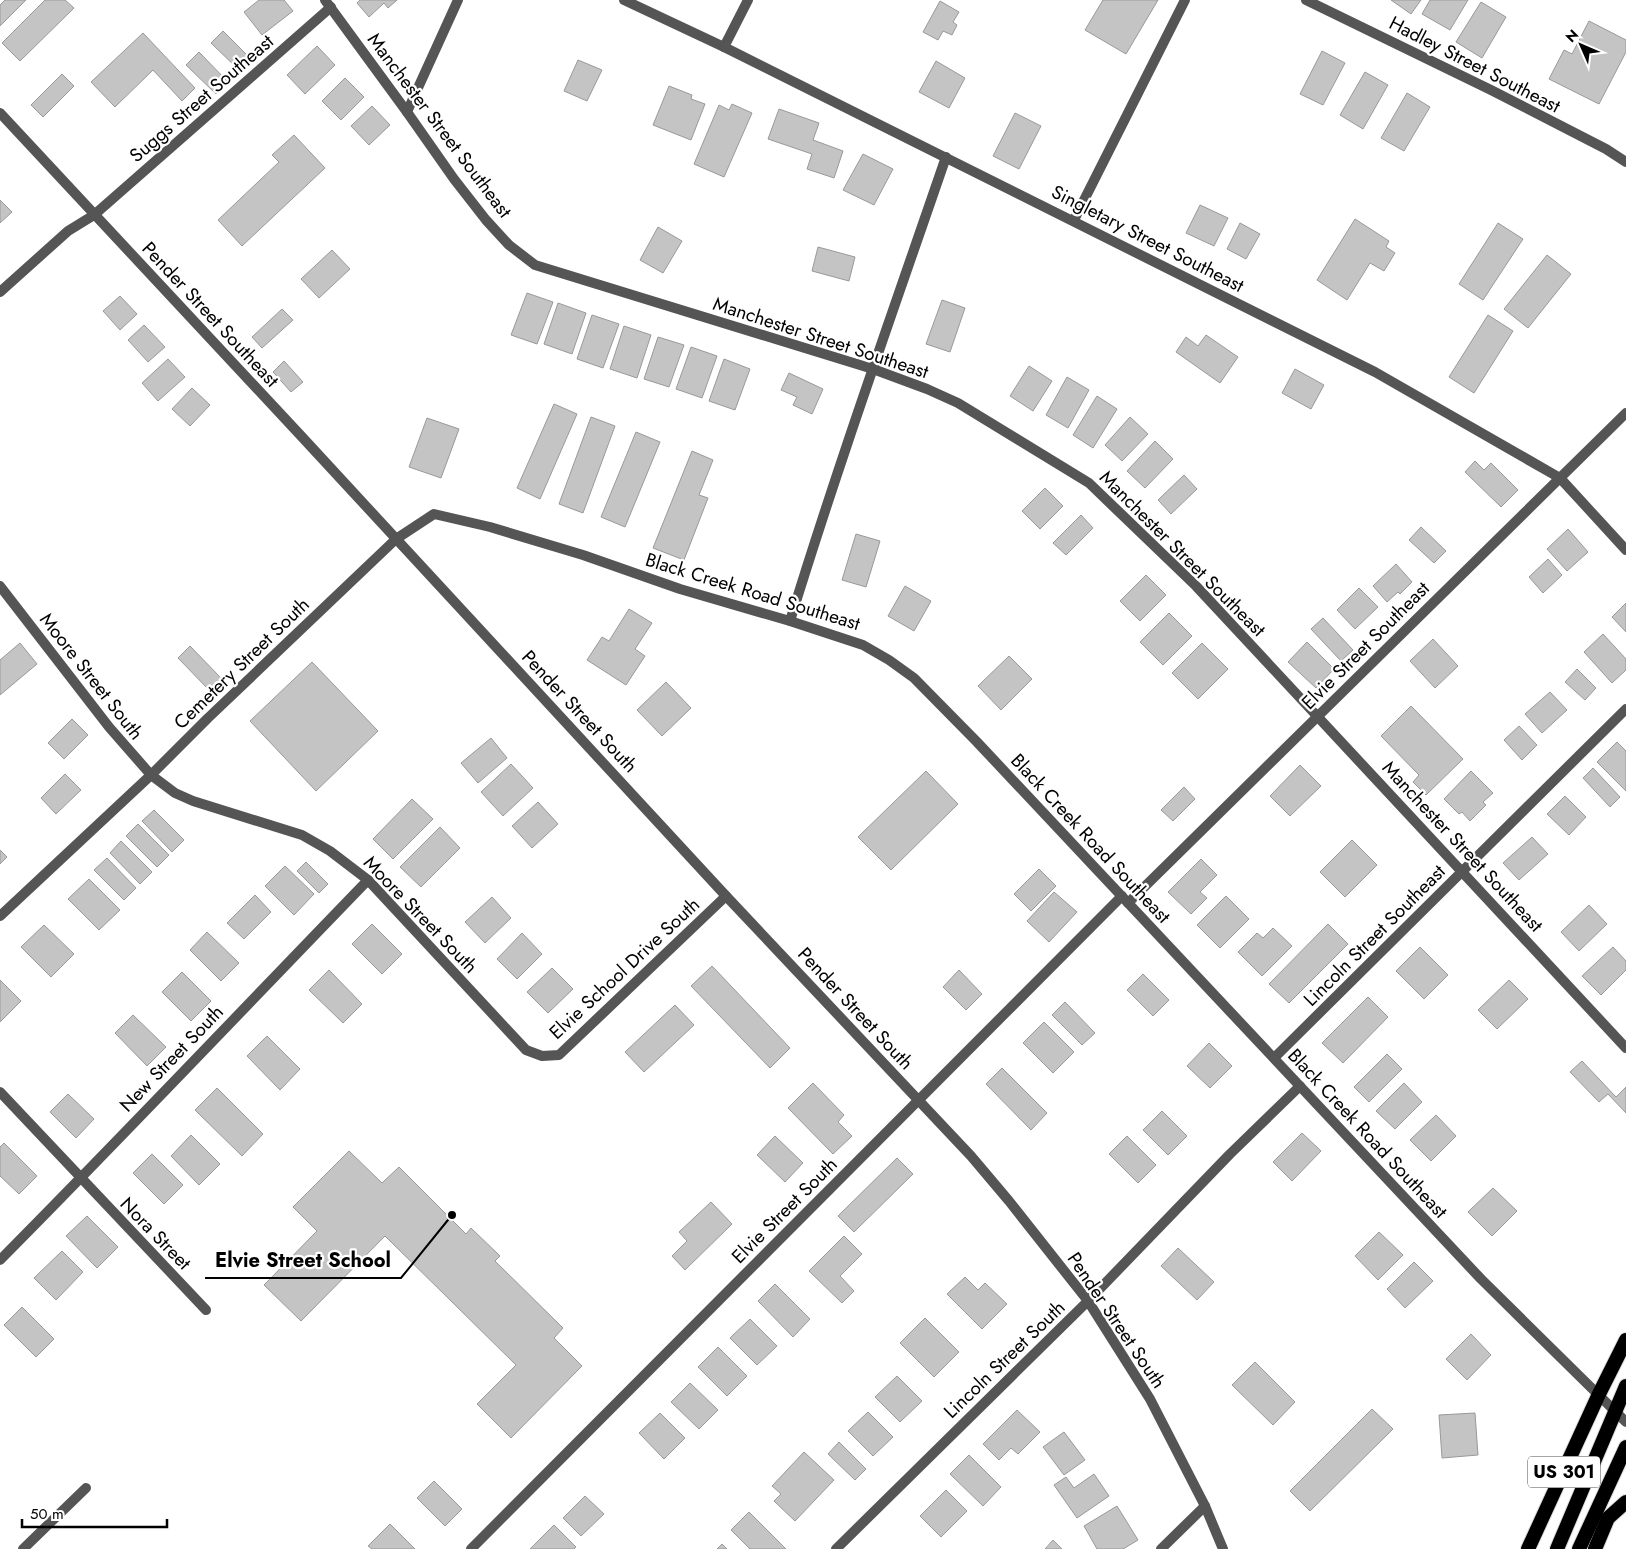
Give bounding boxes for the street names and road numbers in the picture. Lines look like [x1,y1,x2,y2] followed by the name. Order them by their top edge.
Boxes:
[1384,10,1565,120] street label: Hadley Street Southeast
[361,27,518,224] street label: Manchester Street Southeast
[123,28,280,169] street label: Suggs Street Southeast
[1047,178,1249,299] street label: Singletary Street Southeast
[136,236,286,393] street label: Pender Street Southeast
[710,290,932,385] street label: Manchester Street Southeast
[1094,464,1272,643] street label: Manchester Street Southeast
[642,546,864,637] street label: Black Creek Road Southeast
[1295,575,1436,715] street label: Elvie Street Southeast
[168,591,315,735] street label: Cemetery Street South
[34,607,150,745] street label: Moore Street South
[516,644,644,779] street label: Pender Street South
[1005,747,1177,930] street label: Black Creek Road Southeast
[1376,755,1550,938] street label: Manchester Street Southeast
[357,850,484,979] street label: Moore Street South
[1297,858,1452,1012] street label: Lincoln Street Southeast
[543,891,706,1045] street label: Elvie School Drive South
[792,941,920,1076] street label: Pender Street South
[113,999,229,1118] street label: New Street South
[1282,1042,1454,1225] street label: Black Creek Road Southeast
[725,1151,843,1269] street label: Elvie Street South
[114,1191,198,1276] street label: Nora Street
[1061,1247,1172,1394] street label: Pender Street South
[938,1294,1071,1424] street label: Lincoln Street South
[1528,1456,1600,1488] road number: US 301

